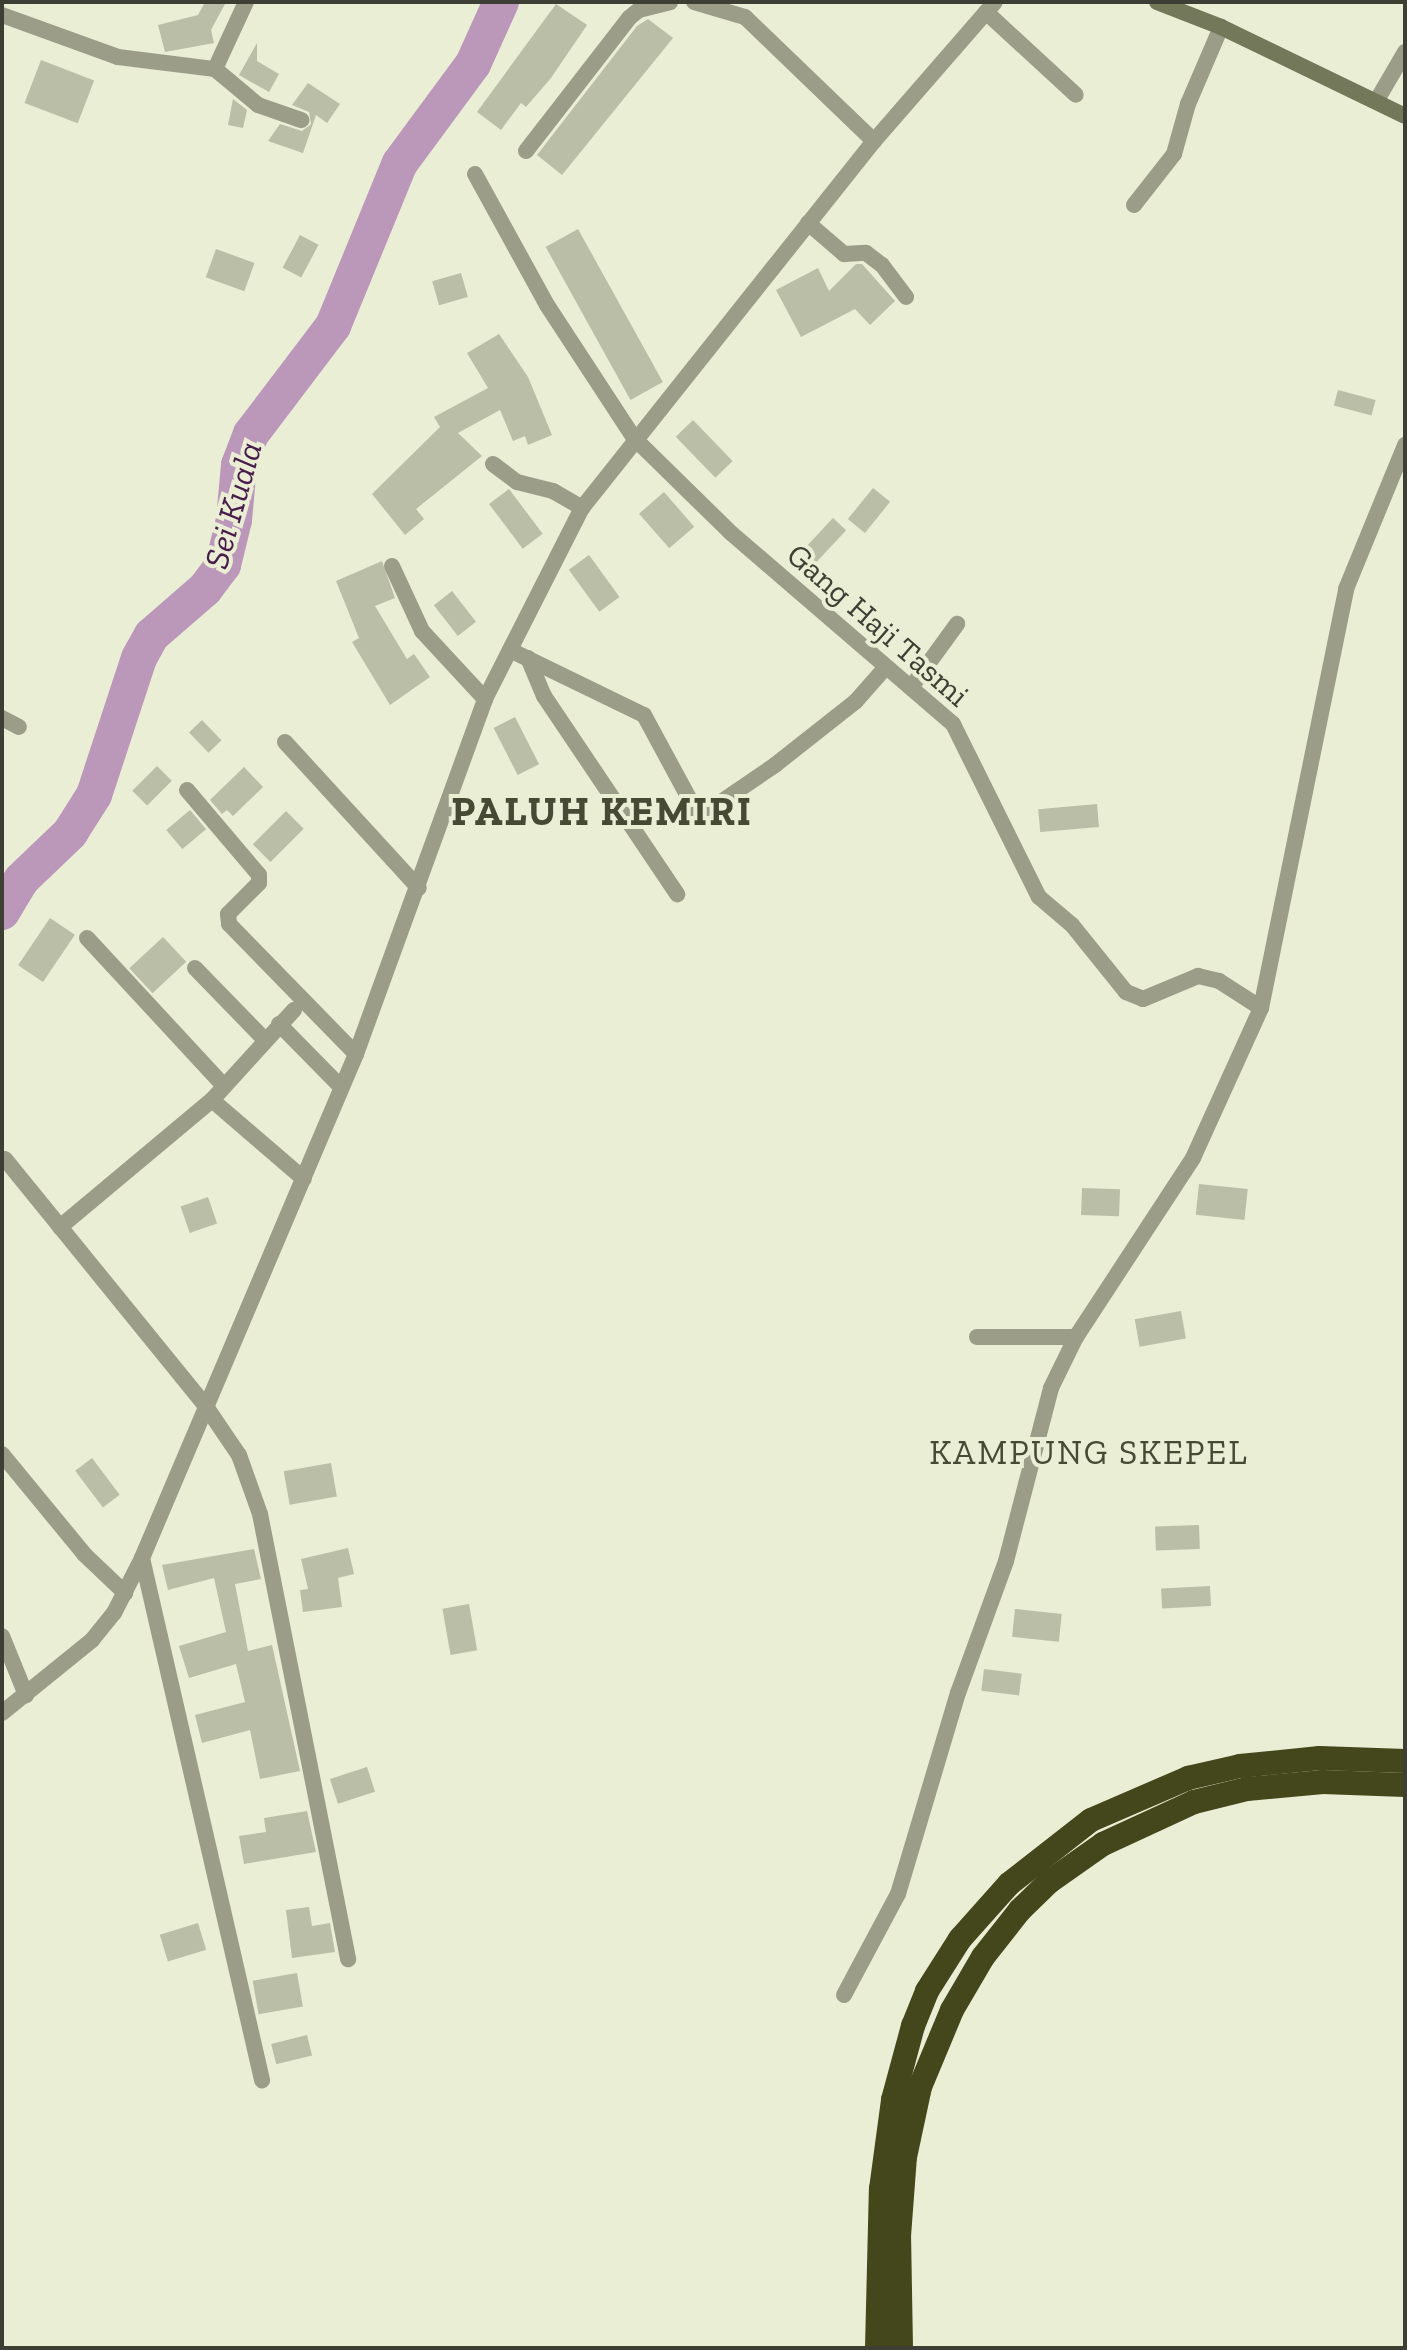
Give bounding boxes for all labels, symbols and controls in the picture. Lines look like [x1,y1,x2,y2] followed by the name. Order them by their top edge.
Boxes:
[195,437,271,573] water label: Sei Kuala
[779,535,977,715] street label: Gang Haji Tasmi
[451,787,753,835] district label: PALUH KEMIRI
[929,1433,1249,1473] district label: KAMPUNG SKEPEL

